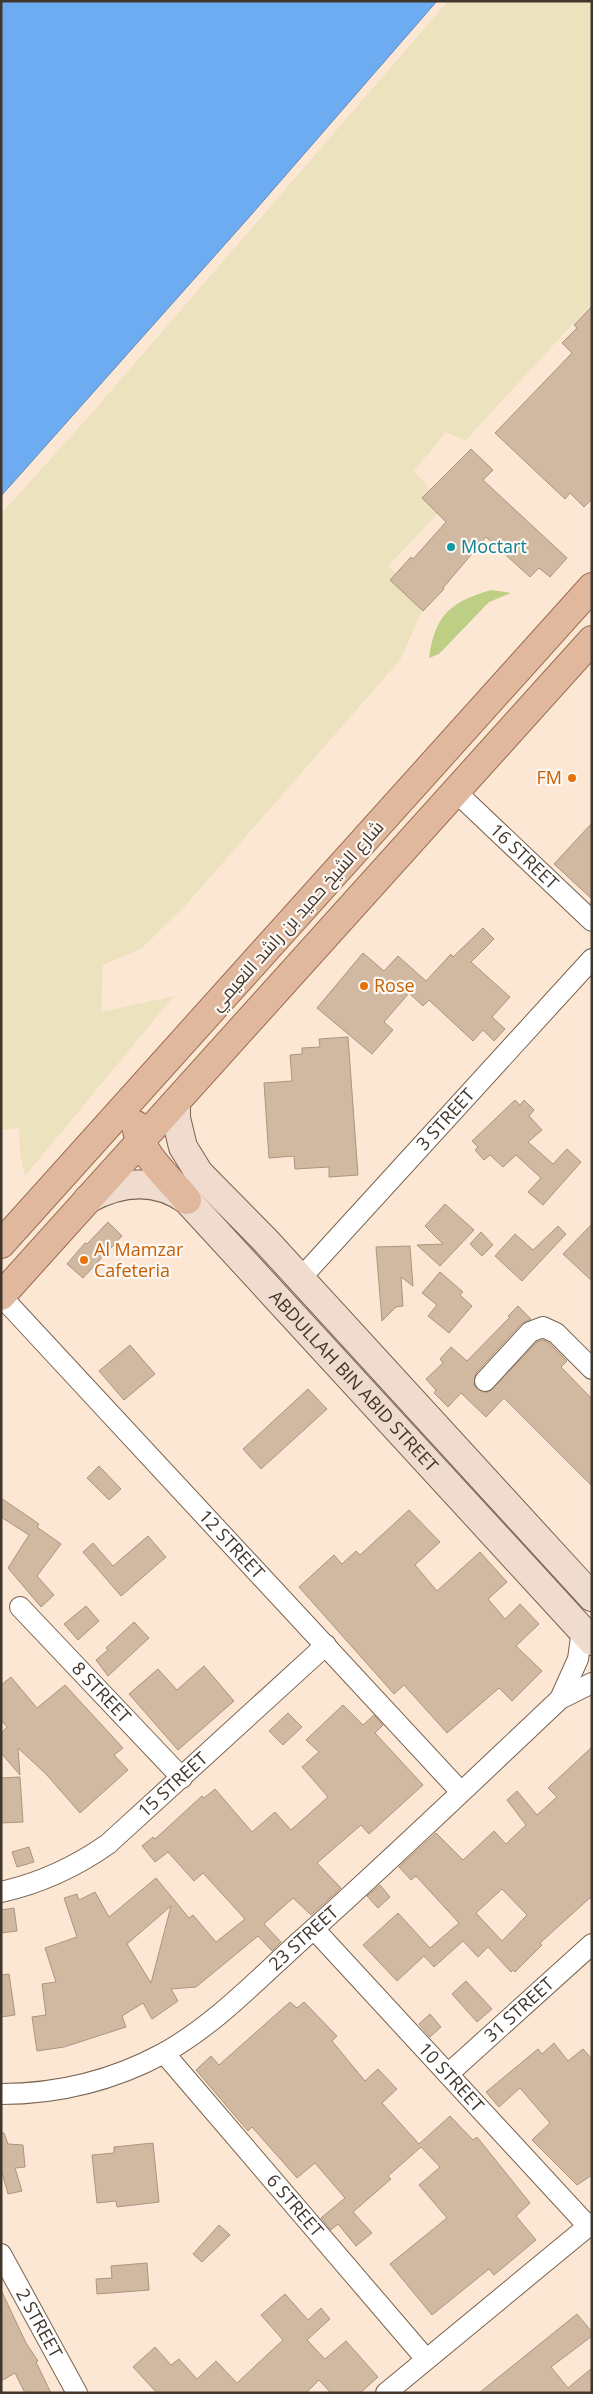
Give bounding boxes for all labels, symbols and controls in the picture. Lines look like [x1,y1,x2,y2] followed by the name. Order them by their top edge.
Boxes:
[461,534,527,558] place label: Moctart
[445,541,457,553] marker: Moctart
[537,765,562,789] place label: FM
[566,772,578,784] marker: FM
[204,815,391,1018] street label: شارع الشيخ حميد بن راشد النعيمي
[485,818,564,894] street label: 16 STREET
[374,973,415,997] place label: Rose
[358,980,370,992] marker: Rose
[410,1083,479,1155] street label: 3 STREET
[94,1237,184,1282] place label: Al Mamzar Cafeteria
[78,1254,90,1266] marker: Al Mamzar Cafeteria
[265,1285,444,1477] street label: ABDULLAH BIN ABID STREET
[194,1504,270,1584] street label: 12 STREET
[67,1656,137,1728] street label: 8 STREET
[132,1746,212,1822] street label: 15 STREET
[263,1900,343,1975] street label: 23 STREET
[479,1971,559,2047] street label: 31 STREET
[414,2037,490,2117] street label: 10 STREET
[262,2168,329,2242] street label: 6 STREET
[11,2284,69,2362] street label: 2 STREET

